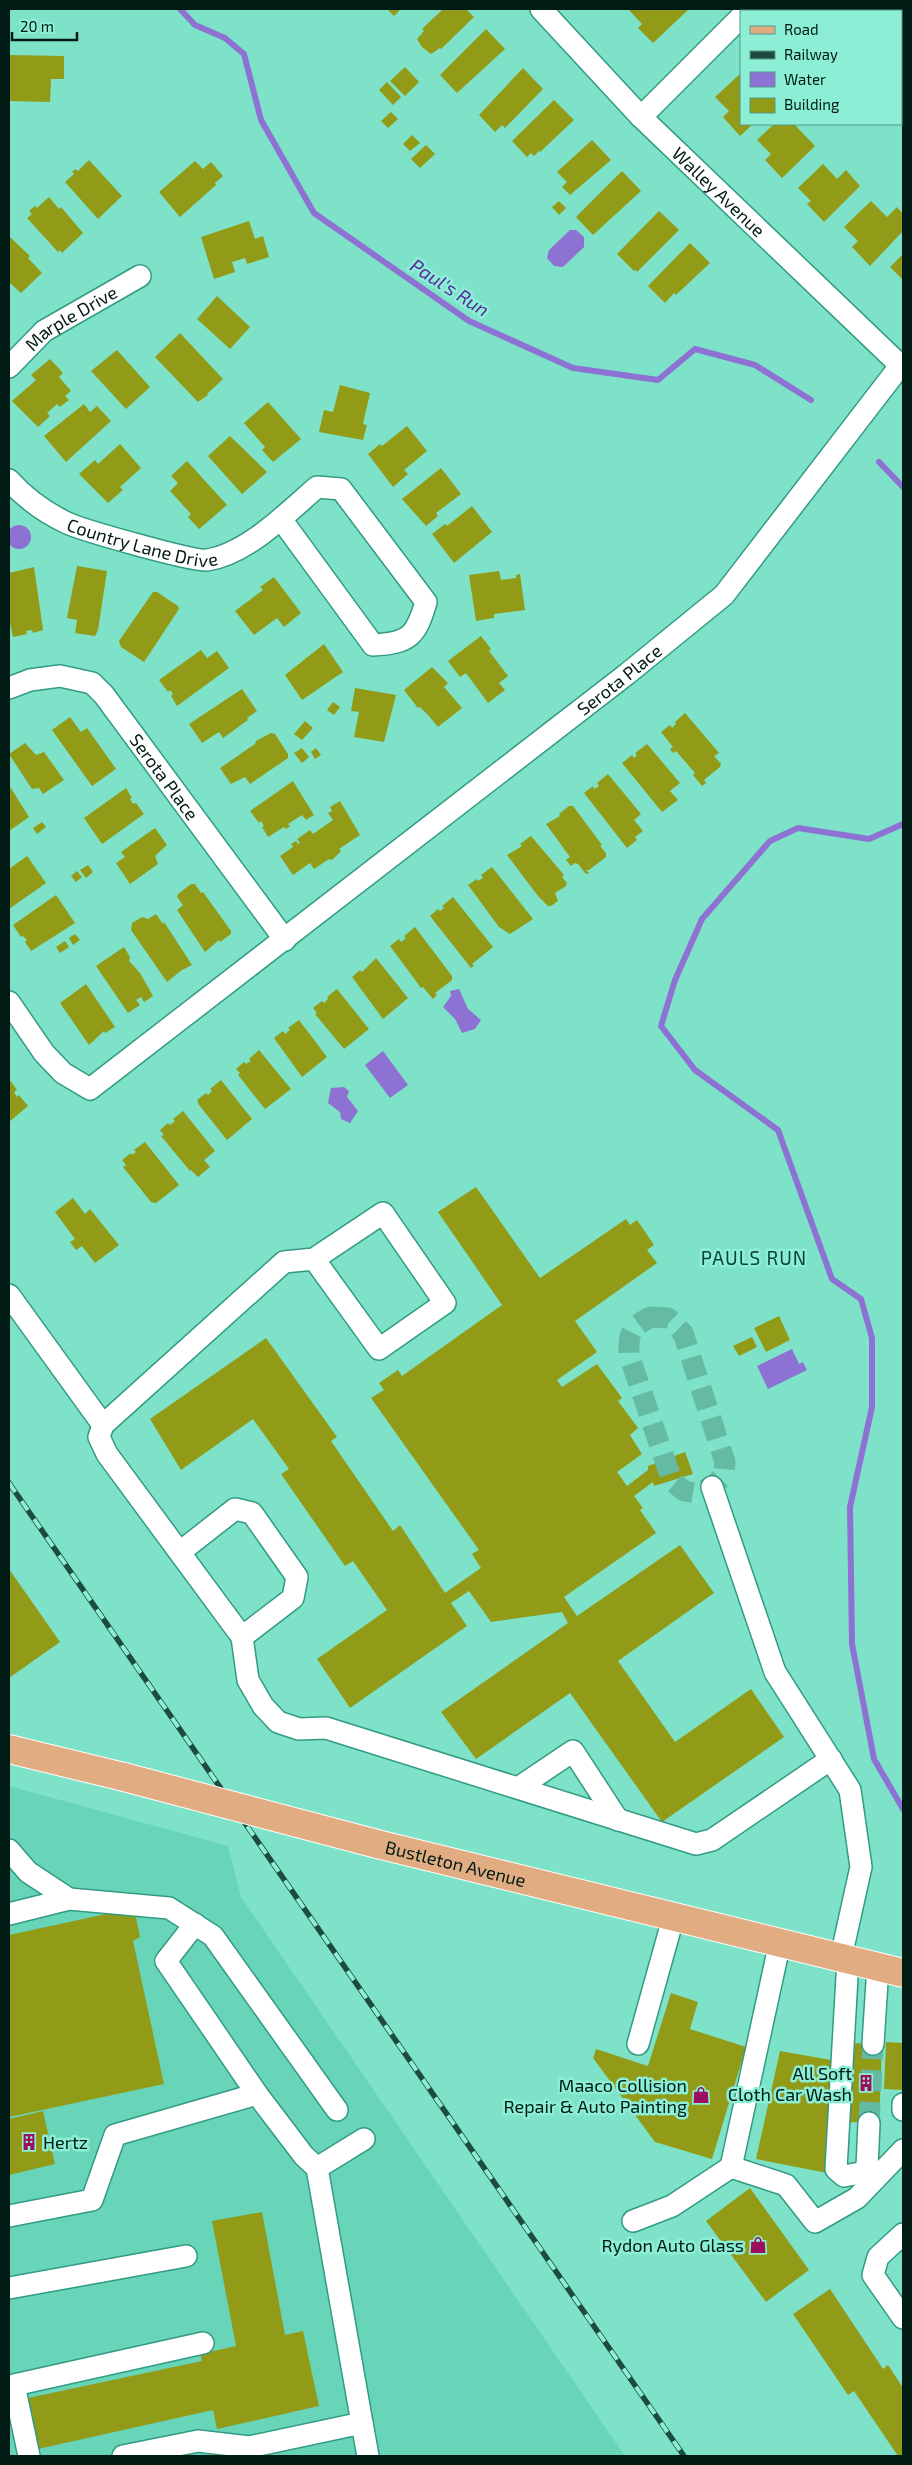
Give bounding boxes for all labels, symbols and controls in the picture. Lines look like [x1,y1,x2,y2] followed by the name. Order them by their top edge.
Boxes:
[12,10,78,42] scale bar
[740,10,902,125] legend
[20,17,54,35] text: 20 m
[784,20,819,38] text: Road
[784,45,838,63] text: Railway
[784,70,826,88] text: Water
[784,95,840,113] text: Building
[668,142,770,241] street label: Walley Avenue
[406,253,494,321] water label: Paul's Run
[20,281,121,355] street label: Marple Drive
[64,513,220,571] street label: Country Lane Drive
[572,639,666,720] street label: Serota Place
[125,729,203,824] street label: Serota Place
[701,1246,807,1269] district label: PAULS RUN
[383,1835,528,1891] street label: Bustleton Avenue
[728,2062,852,2105] place label: All Soft Cloth Car Wash
[856,2073,876,2093] building icon: All Soft Cloth Car Wash
[503,2074,687,2117] place label: Maaco Collision Repair & Auto Painting
[691,2085,711,2105] shop icon: Maaco Collision Repair & Auto Painting
[43,2131,88,2153] place label: Hertz
[19,2132,39,2152] building icon: Hertz
[601,2234,744,2256] place label: Rydon Auto Glass
[748,2235,768,2255] shop icon: Rydon Auto Glass

